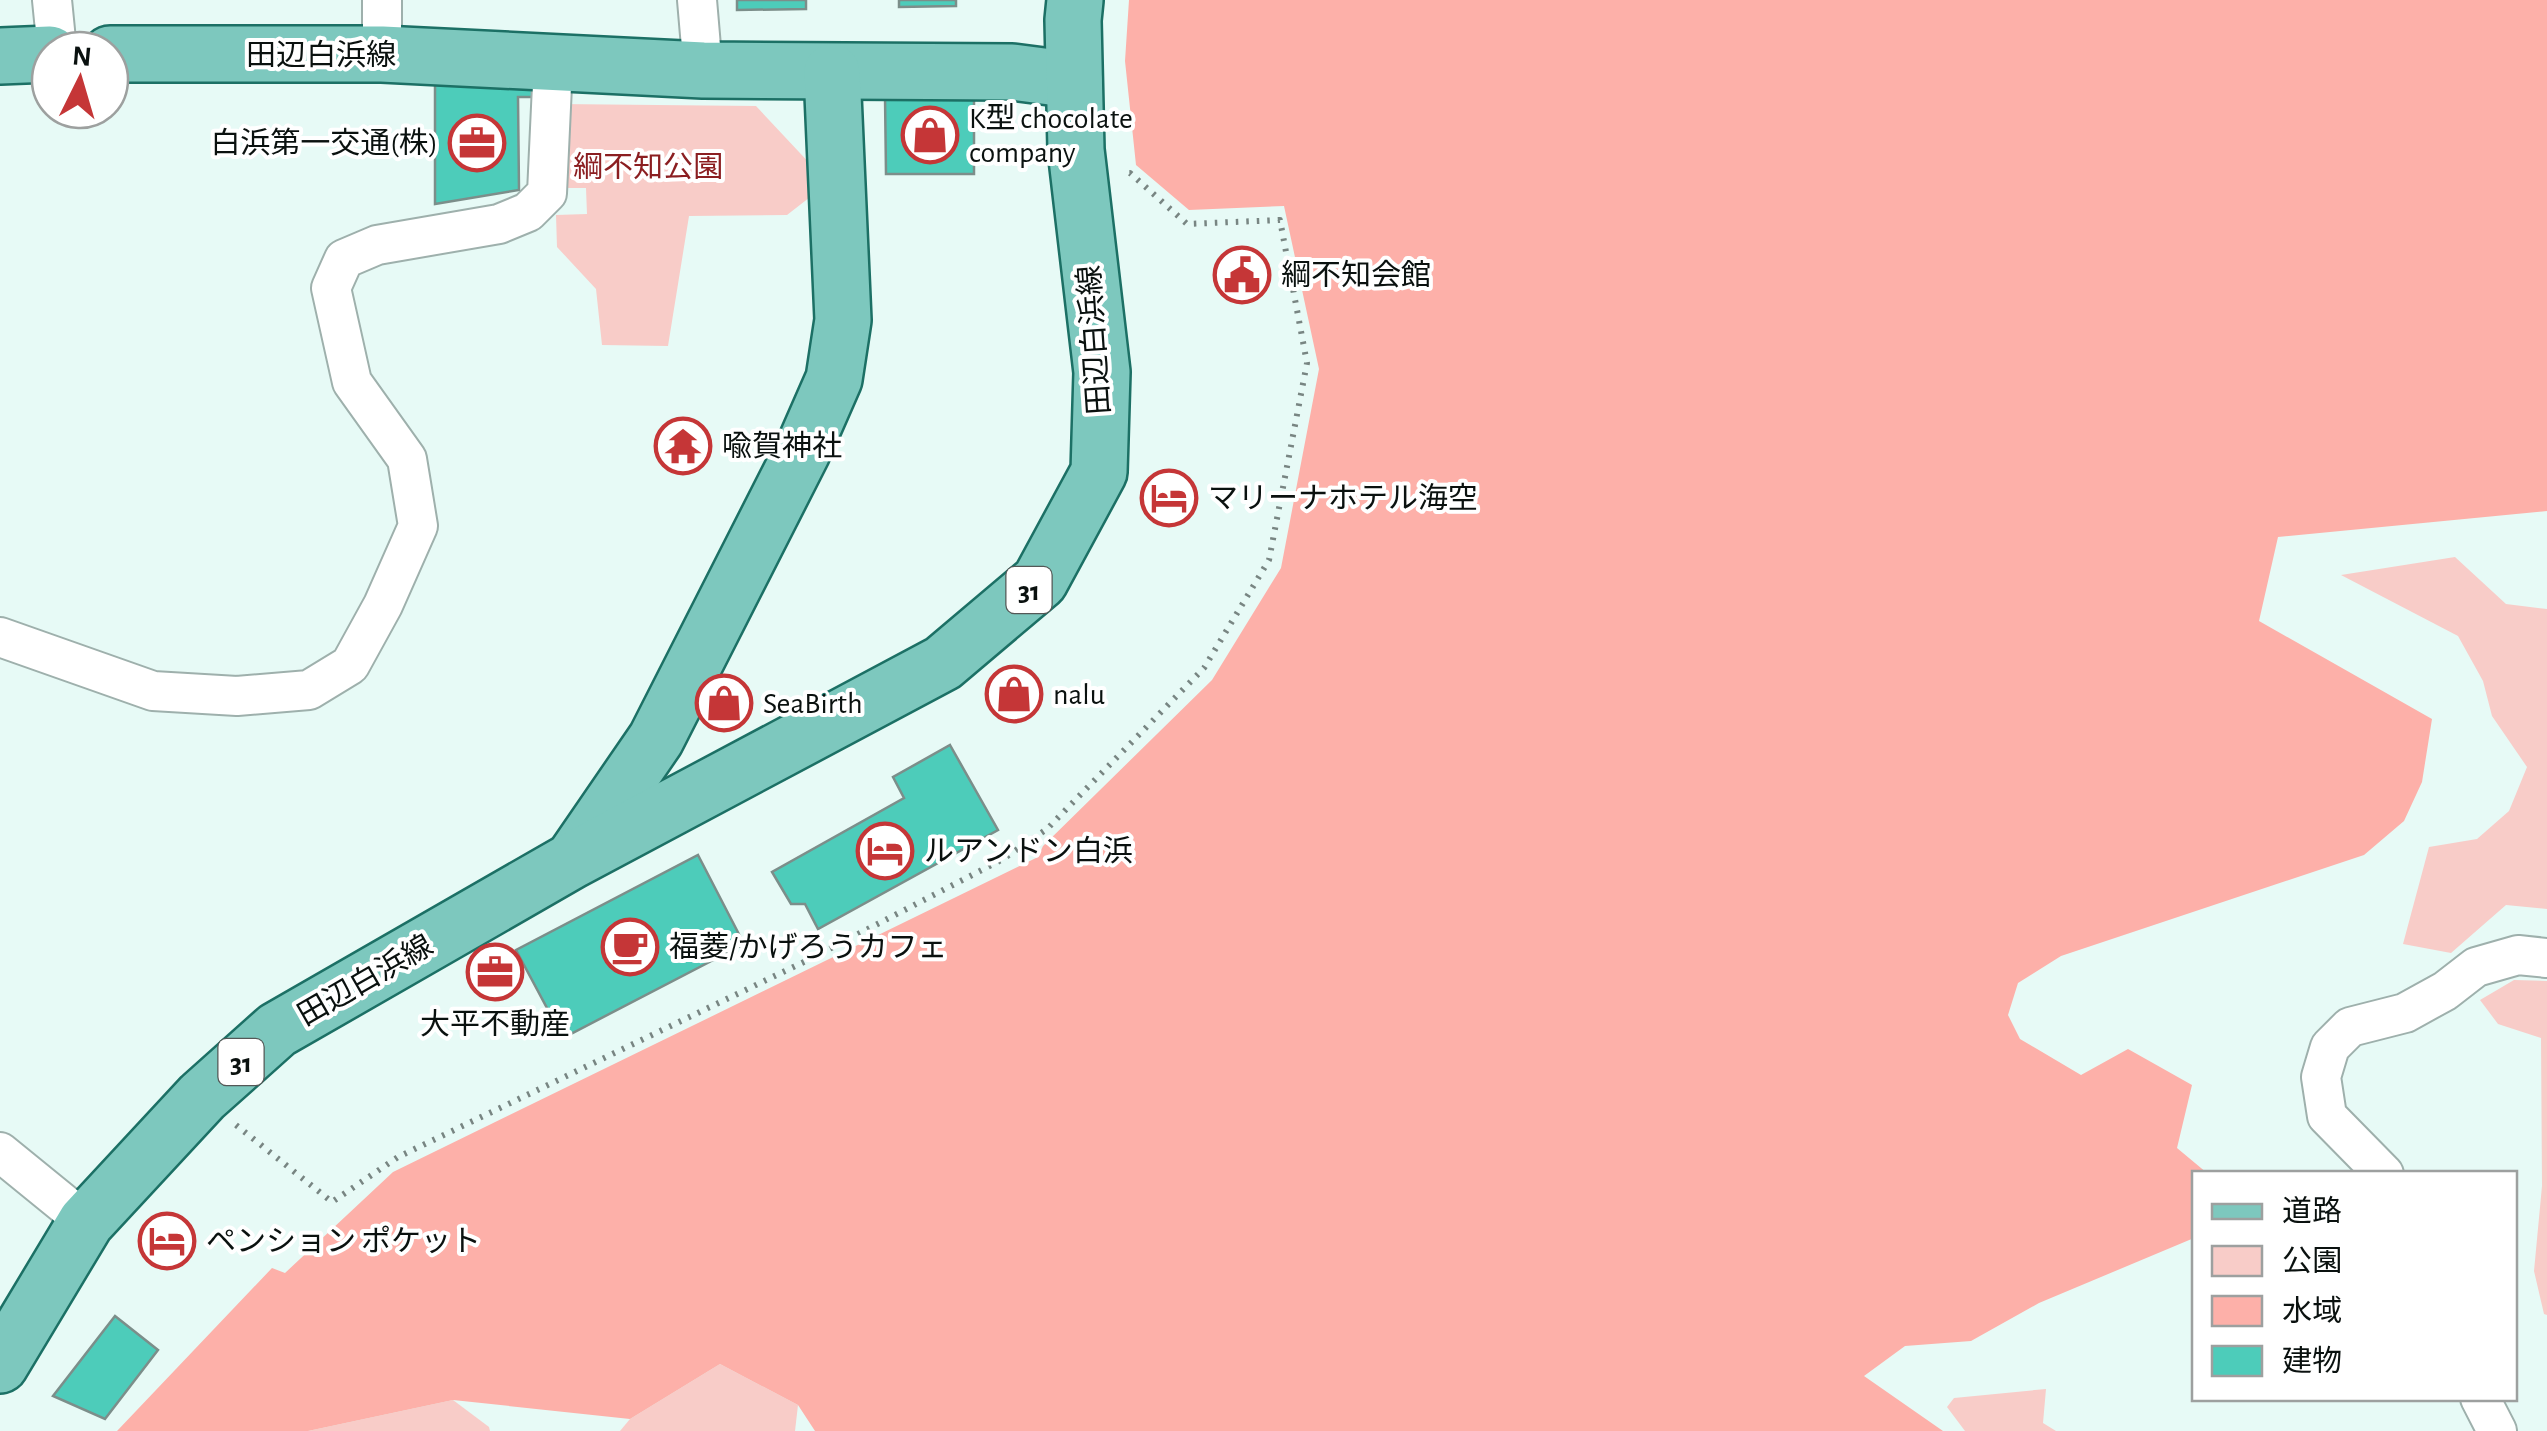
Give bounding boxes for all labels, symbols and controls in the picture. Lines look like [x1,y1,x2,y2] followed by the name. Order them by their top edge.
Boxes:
[30,30,130,130] north arrow
[246,39,396,71] street label: 田辺白浜線
[71,42,93,72] text: N
[969,102,1133,168] place label: K型 chocolate company
[900,105,960,165] shop icon: K型 chocolate company
[447,113,507,173] office icon: 白浜第一交通(株)
[210,127,438,159] place label: 白浜第一交通(株)
[573,151,723,183] park label: 綱不知公園
[1212,245,1272,305] public building icon: 綱不知会館
[1281,259,1431,291] place label: 綱不知会館
[1073,264,1115,416] street label: 田辺白浜線
[653,416,713,476] temple icon: 喩賀神社
[722,430,842,462] place label: 喩賀神社
[1139,468,1199,528] hotel icon: マリーナホテル海空
[1208,482,1478,514] place label: マリーナホテル海空
[1006,567,1052,613] road number: 31
[984,664,1044,724] shop icon: nalu
[694,673,754,733] shop icon: SeaBirth
[1053,680,1105,710] place label: nalu
[763,689,863,719] place label: SeaBirth
[855,821,915,881] hotel icon: ルアンドン白浜
[924,835,1133,867] place label: ルアンドン白浜
[600,917,660,977] cafe icon: 福菱/かげろうカフェ
[292,929,438,1031] street label: 田辺白浜線
[669,931,948,963] place label: 福菱/かげろうカフェ
[465,942,525,1002] office icon: 大平不動産
[420,1009,570,1040] place label: 大平不動産
[218,1039,264,1085] road number: 31
[2192,1171,2517,1401] legend
[2282,1195,2342,1227] text: 道路
[137,1211,197,1271] hotel icon: ペンション ポケット
[206,1225,481,1257] place label: ペンション ポケット
[2282,1246,2342,1277] text: 公園
[2282,1295,2342,1327] text: 水域
[2282,1345,2342,1377] text: 建物

